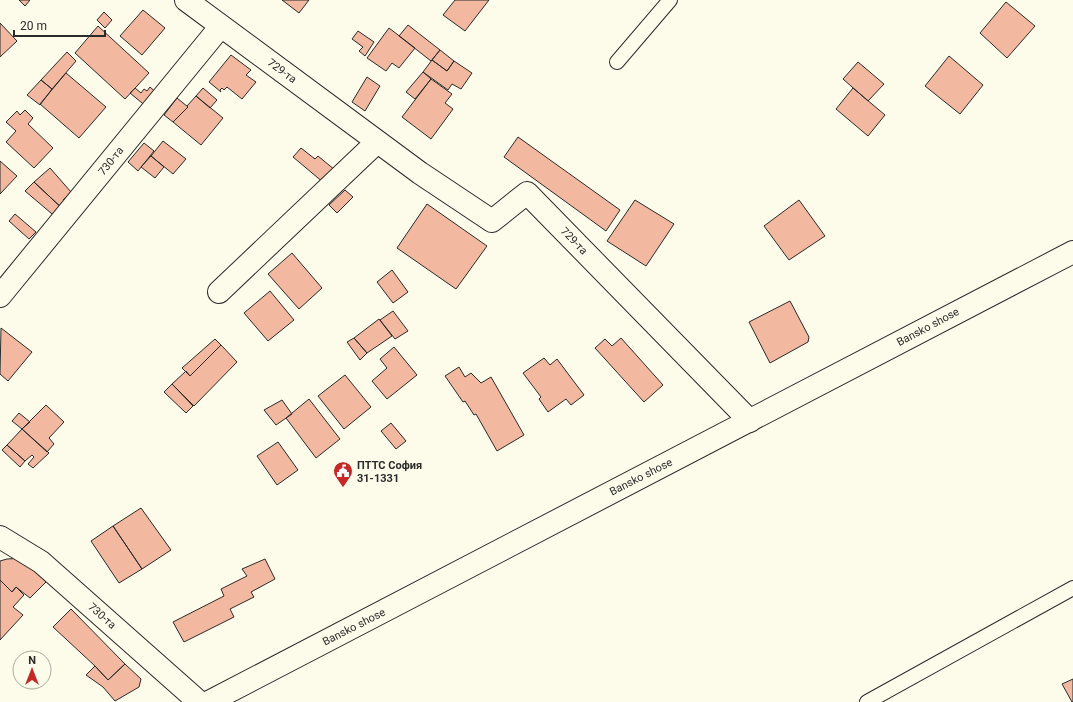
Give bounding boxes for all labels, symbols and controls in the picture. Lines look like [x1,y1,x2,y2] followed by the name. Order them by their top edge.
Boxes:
[14,12,105,38] scale bar
[20,19,47,33] text: 20 m
[265,56,299,86] street label: 729-та
[96,144,126,178] street label: 730-та
[558,225,590,257] street label: 729-та
[895,305,962,349] street label: Bansko shose
[607,456,675,498] street label: Bansko shose
[357,459,422,485] place label: ПТТС София 31-1331
[332,460,354,488] public building icon: ПТТС София 31-1331
[85,600,119,632] street label: 730-та
[320,606,388,648] street label: Bansko shose
[12,650,52,690] north arrow
[28,654,36,667] text: N

